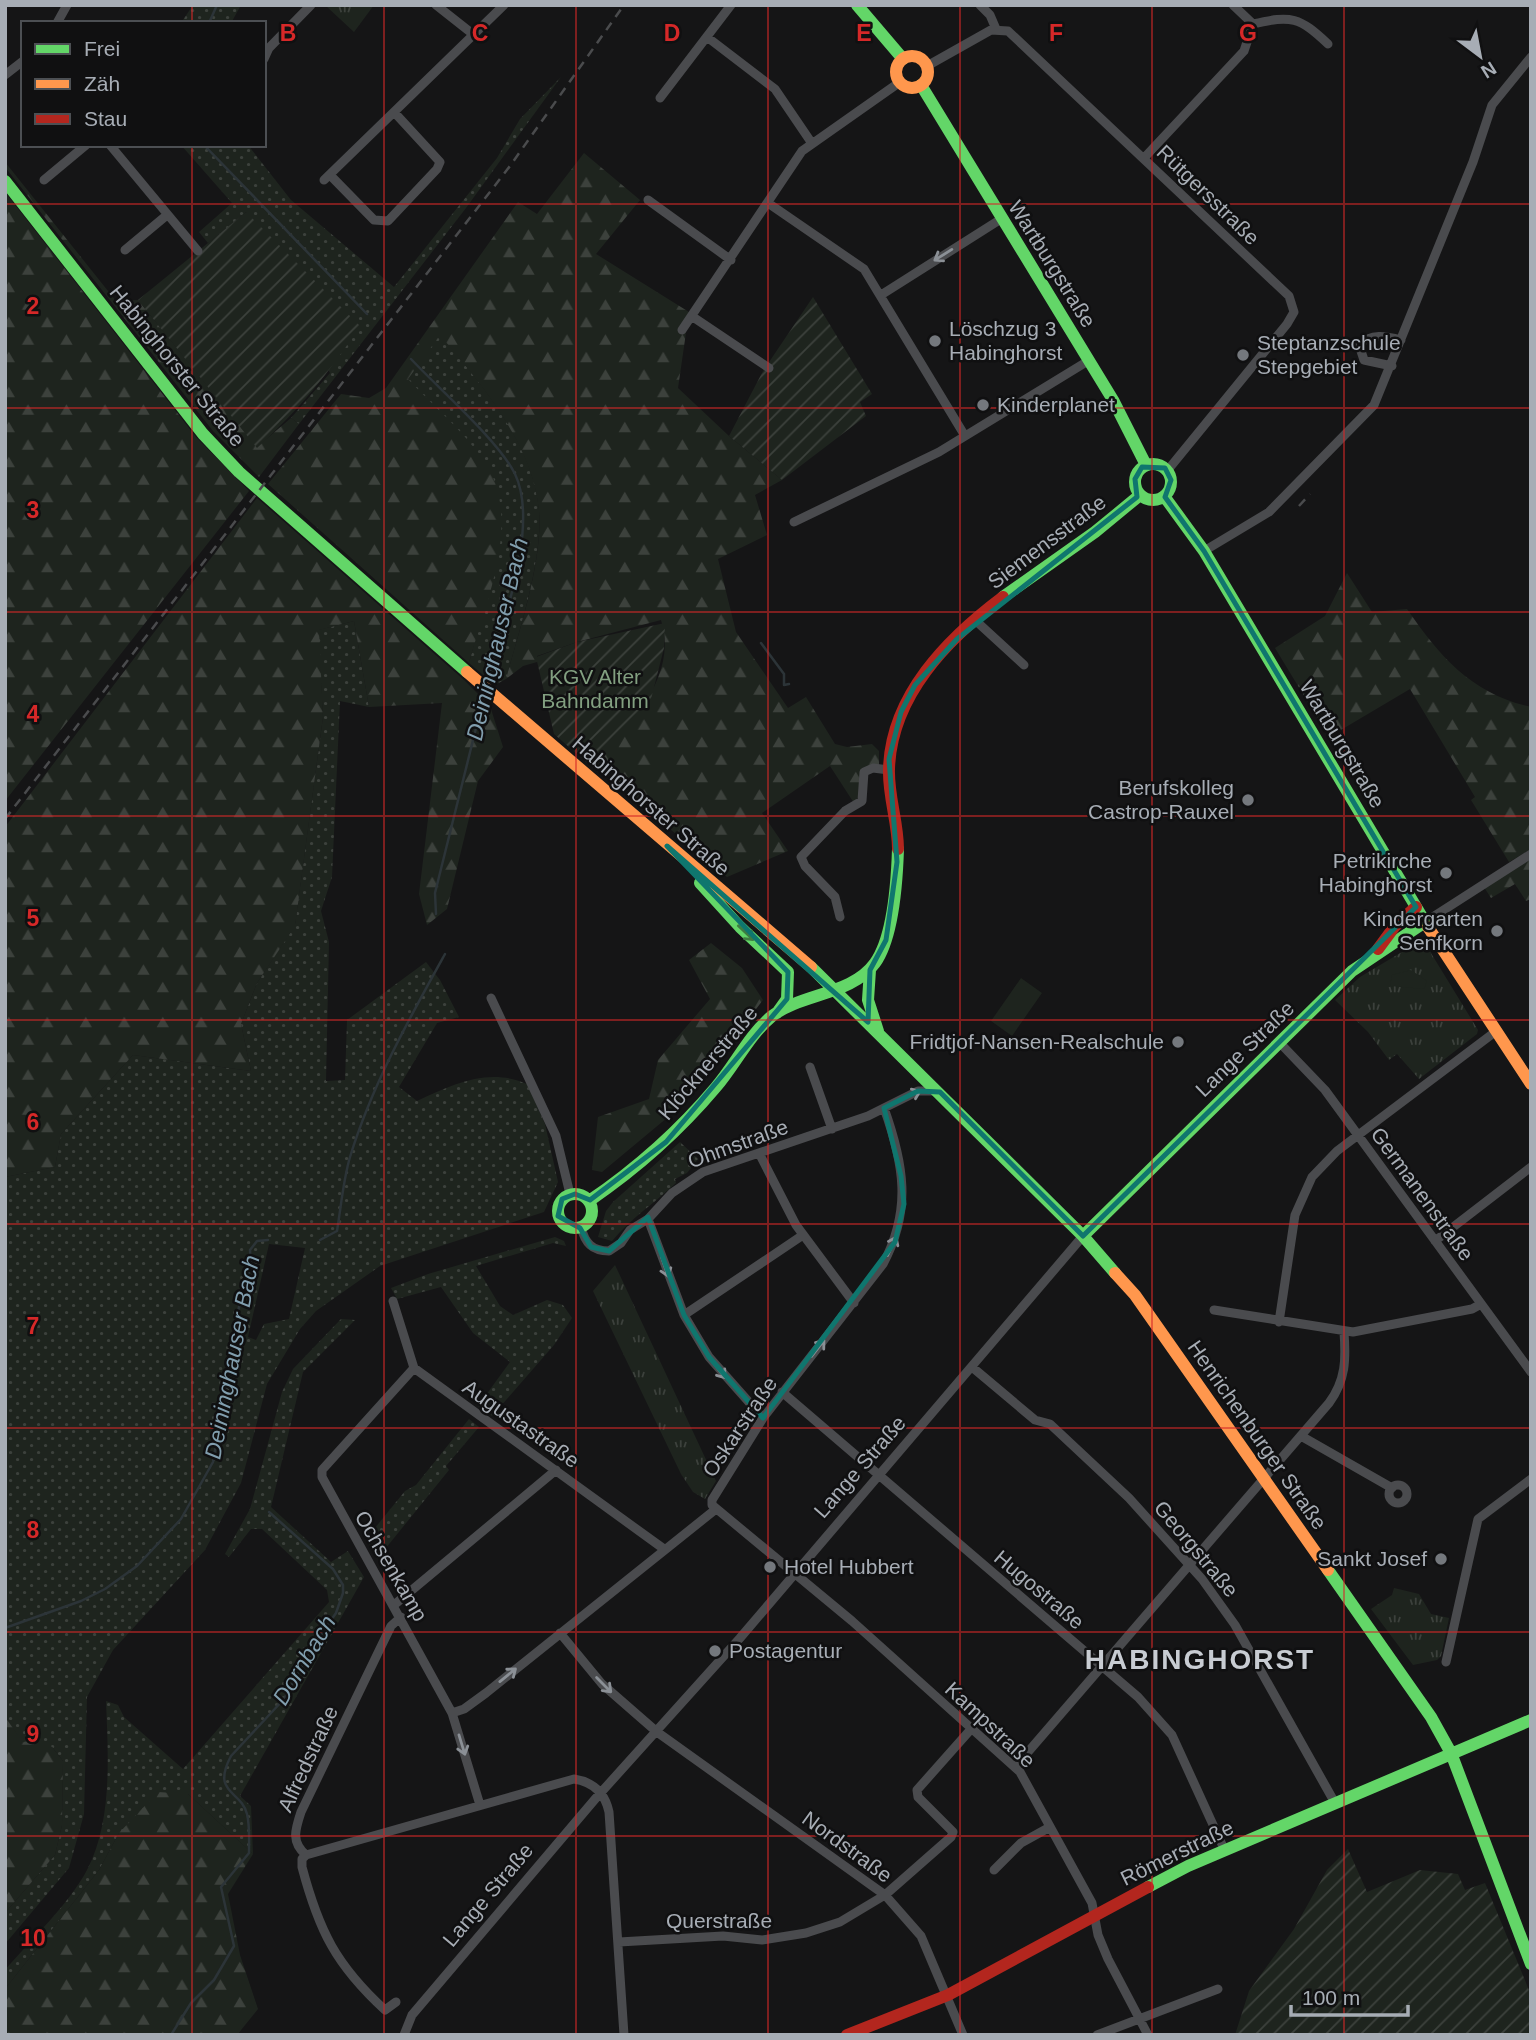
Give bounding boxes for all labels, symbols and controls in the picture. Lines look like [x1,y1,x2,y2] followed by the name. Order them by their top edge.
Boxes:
[280,20,296,46] text: B
[472,20,488,46] text: C
[664,20,680,46] text: D
[856,20,872,46] text: E
[1049,20,1063,46] text: F
[1239,20,1257,46] text: G
[21,21,266,147] legend
[1445,21,1515,91] north arrow
[84,37,120,60] text: Frei
[1477,57,1500,83] text: N
[84,72,120,95] text: Zäh
[84,107,127,130] text: Stau
[1153,140,1264,249] street label: Rütgersstraße
[1004,196,1101,331] street label: Wartburgstraße
[934,248,954,262] one-way arrow
[105,280,249,451] street label: Habinghorster Straße
[27,293,39,319] text: 2
[949,317,1062,364] place label: Löschzug 3 Habinghorst
[1257,331,1401,378] place label: Steptanzschule Stepgebiet
[927,333,943,349] marker: Löschzug 3 Habinghorst
[1235,347,1251,363] marker: Steptanzschule Stepgebiet
[997,393,1115,416] place label: Kinderplanet
[975,397,991,413] marker: Kinderplanet
[983,490,1110,593] street label: Siemensstraße
[27,497,39,523] text: 3
[461,535,533,743] water label: Deininghauser Bach
[541,665,649,712] park label: KGV Alter Bahndamm
[1295,676,1390,812] street label: Wartburgstraße
[27,701,40,727] text: 4
[568,731,735,880] street label: Habinghorster Straße
[1088,776,1234,823] place label: Berufskolleg Castrop-Rauxel
[1240,792,1256,808] marker: Berufskolleg Castrop-Rauxel
[1319,849,1432,896] place label: Petrikirche Habinghorst
[1438,865,1454,881] marker: Petrikirche Habinghorst
[27,905,40,931] text: 5
[1363,907,1483,954] place label: Kindergarten Senfkorn
[1489,923,1505,939] marker: Kindergarten Senfkorn
[737,924,754,941] one-way arrow
[1191,996,1298,1101] street label: Lange Straße
[653,1001,762,1124] street label: Klöcknerstraße
[910,1030,1164,1053] place label: Fridtjof-Nansen-Realschule
[1170,1034,1186,1050] marker: Fridtjof-Nansen-Realschule
[900,1088,921,1101] one-way arrow
[27,1109,39,1135] text: 6
[685,1115,791,1172] street label: Ohmstraße
[1366,1123,1478,1265] street label: Germanenstraße
[885,1236,899,1257] one-way arrow
[199,1253,265,1461] water label: Deininghauser Bach
[660,1256,672,1278] one-way arrow
[27,1313,39,1339] text: 7
[1183,1336,1331,1534] street label: Henrichenburger Straße
[811,1339,826,1357] one-way arrow
[712,1360,727,1378] one-way arrow
[698,1372,781,1481] street label: Oskarstraße
[459,1375,584,1472] street label: Augustastraße
[809,1411,910,1522] street label: Lange Straße
[1150,1496,1243,1601] street label: Georgstraße
[351,1506,432,1625] street label: Ochsenkamp
[27,1517,40,1543] text: 8
[990,1546,1089,1634] street label: Hugostraße
[1317,1547,1427,1570] place label: Sankt Josef
[1433,1551,1449,1567] marker: Sankt Josef
[784,1555,914,1578] place label: Hotel Hubbert
[762,1559,778,1575] marker: Hotel Hubbert
[267,1611,341,1709] water label: Dornbach
[729,1639,842,1662] place label: Postagentur
[707,1643,723,1659] marker: Postagentur
[1085,1644,1315,1675] district label: HABINGHORST
[499,1667,517,1683] one-way arrow
[596,1676,613,1693] one-way arrow
[941,1677,1040,1772] street label: Kampstraße
[273,1702,342,1815] street label: Alfredstraße
[27,1721,39,1747] text: 9
[456,1733,469,1755] one-way arrow
[798,1806,897,1887] street label: Nordstraße
[1117,1815,1237,1890] street label: Römerstraße
[438,1839,537,1951] street label: Lange Straße
[666,1909,772,1932] street label: Querstraße
[20,1925,46,1951] text: 10
[1291,1974,1408,2018] scale bar
[1302,1986,1360,2009] text: 100 m

